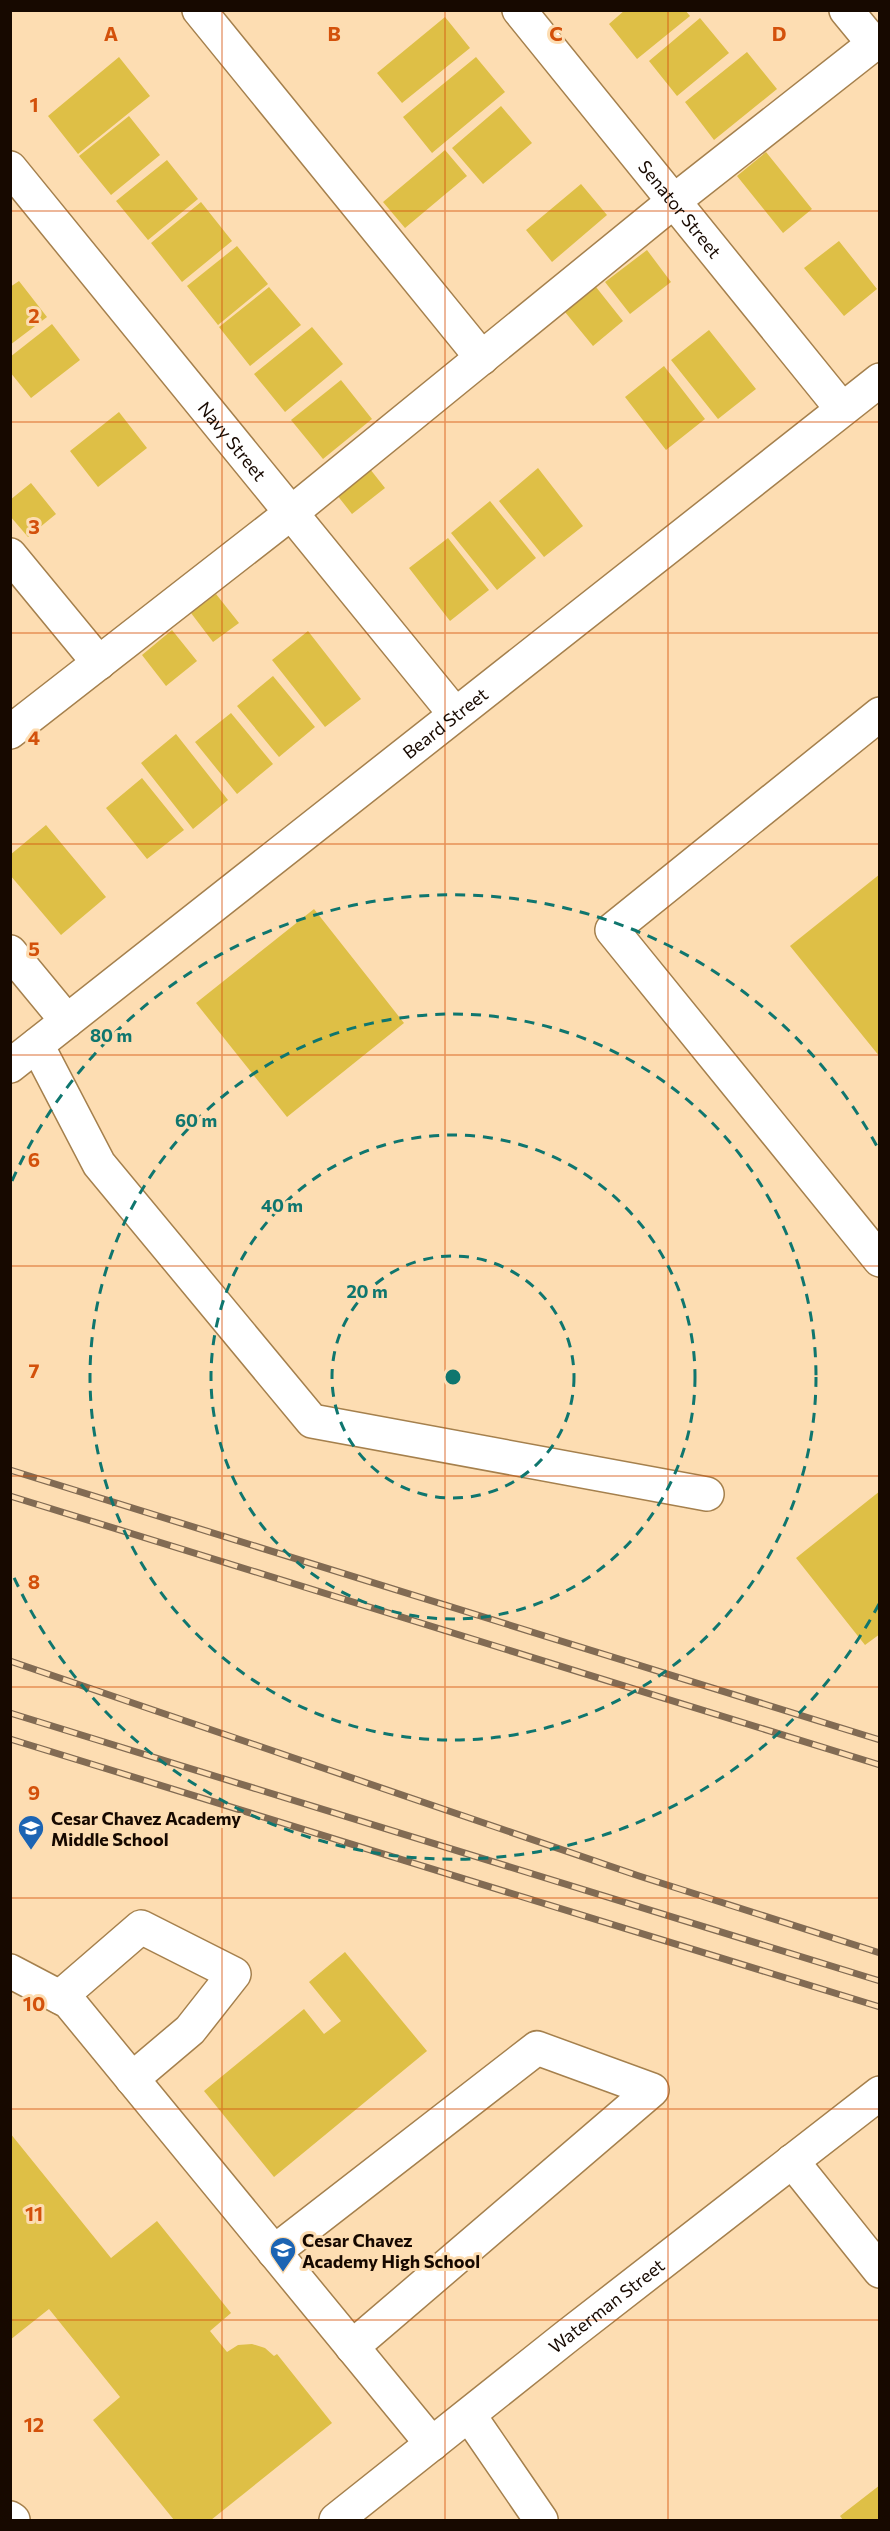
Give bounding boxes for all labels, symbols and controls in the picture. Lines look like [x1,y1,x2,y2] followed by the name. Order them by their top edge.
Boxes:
[104,21,118,45] text: A
[327,21,341,45] text: B
[549,21,563,45] text: C
[772,21,786,45] text: D
[29,92,39,116] text: 1
[634,156,726,262] street label: Senator Street
[28,303,40,327] text: 2
[194,397,271,485] street label: Navy Street
[28,514,40,538] text: 3
[398,683,492,763] street label: Beard Street
[28,725,40,749] text: 4
[28,936,40,960] text: 5
[90,1024,132,1046] text: 80 m
[175,1109,217,1131] text: 60 m
[28,1147,40,1171] text: 6
[261,1194,303,1216] text: 40 m
[346,1280,388,1302] text: 20 m
[29,1358,40,1382] text: 7
[443,1367,463,1387] centre of rings
[28,1569,40,1593] text: 8
[28,1780,40,1804] text: 9
[51,1807,241,1850] place label: Cesar Chavez Academy Middle School
[16,1813,46,1851] school or university icon: Cesar Chavez Academy Middle School
[23,1991,45,2015] text: 10
[25,2201,43,2225] text: 11
[302,2229,480,2272] place label: Cesar Chavez Academy High School
[268,2235,298,2273] school or university icon: Cesar Chavez Academy High School
[544,2254,669,2358] street label: Waterman Street
[24,2412,44,2436] text: 12

